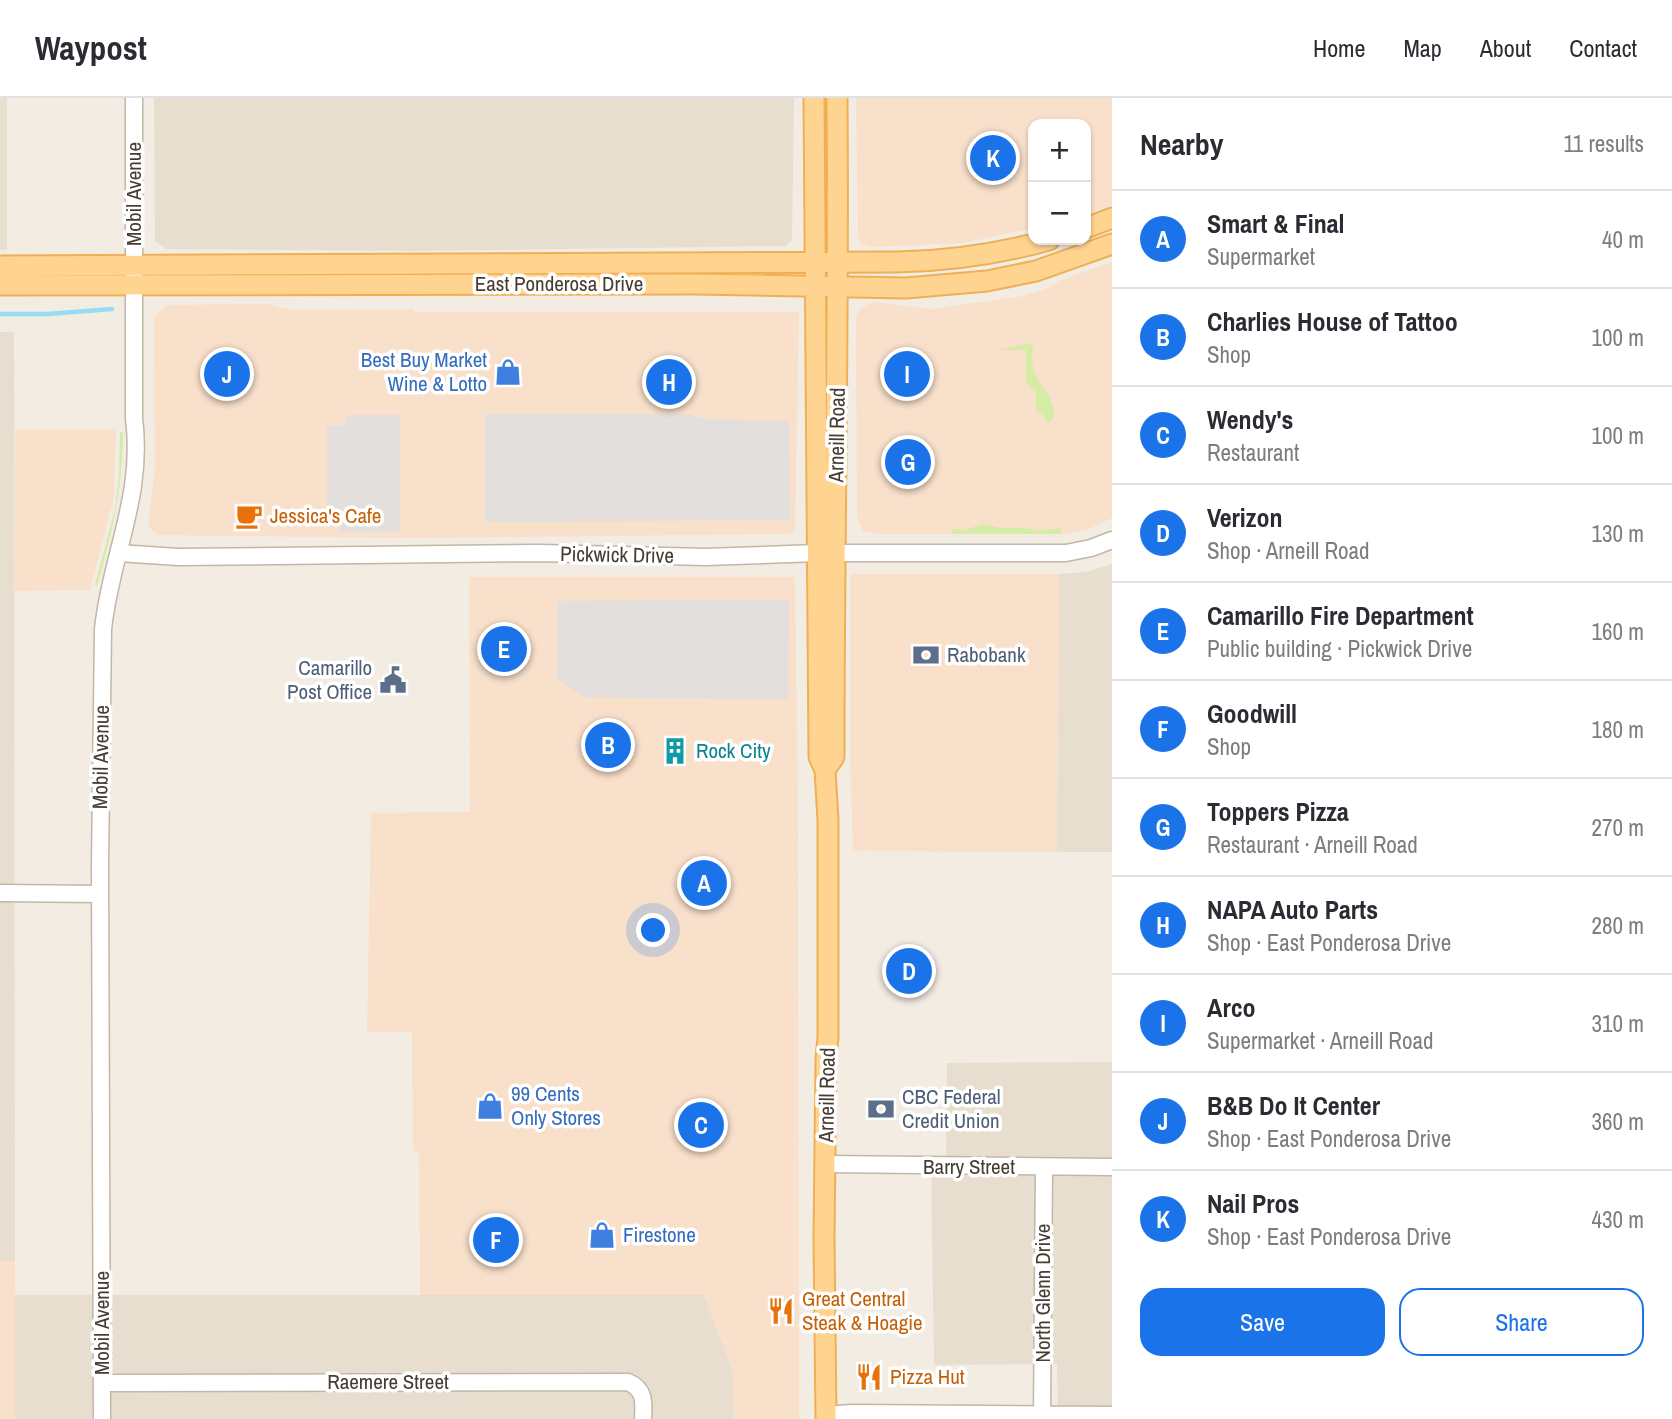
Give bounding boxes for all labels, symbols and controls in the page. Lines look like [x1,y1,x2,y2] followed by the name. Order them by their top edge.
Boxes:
[35,26,147,70] text: Waypost
[1313,32,1365,64] text: Home
[1403,32,1442,64] text: Map
[1480,32,1531,64] text: About
[1569,32,1637,64] text: Contact
[1028,119,1091,245] map controls
[1028,119,1091,182] button: +
[1140,124,1223,164] text: Nearby
[1564,128,1644,159] text: 11 results
[970,132,1016,184] pin: K
[119,142,148,246] street label: Mobil Avenue
[1028,182,1091,245] button: −
[1207,206,1344,241] text: Smart & Final
[1156,224,1170,255] text: A
[1602,224,1644,255] text: 40 m
[1207,241,1315,272] text: Supermarket
[475,269,643,298] street label: East Ponderosa Drive
[1207,304,1458,339] text: Charlies House of Tattoo
[1156,322,1170,353] text: B
[1592,322,1644,353] text: 100 m
[1207,339,1251,370] text: Shop
[361,345,487,398] place label: Best Buy Market Wine & Lotto
[204,348,250,400] pin: J
[884,348,930,400] pin: I
[646,356,692,408] pin: H
[493,357,523,387] shop icon: Best Buy Market Wine & Lotto
[821,387,852,484] street label: Arneill Road
[1207,402,1293,437] text: Wendy's
[1156,420,1170,451] text: C
[1592,420,1644,451] text: 100 m
[885,436,931,488] pin: G
[1207,437,1299,468] text: Restaurant
[1207,500,1282,535] text: Verizon
[234,501,264,531] cafe icon: Jessica's Cafe
[270,501,381,530] place label: Jessica's Cafe
[1156,518,1170,549] text: D
[1592,518,1644,549] text: 130 m
[1207,535,1370,566] text: Shop · Arneill Road
[560,539,674,570] street label: Pickwick Drive
[1207,598,1474,633] text: Camarillo Fire Department
[1157,616,1169,647] text: E
[1592,616,1644,647] text: 160 m
[481,623,527,675] pin: E
[1207,633,1472,664] text: Public building · Pickwick Drive
[911,640,941,670] bank icon: Rabobank
[947,640,1026,669] place label: Rabobank
[287,653,372,706] place label: Camarillo Post Office
[378,665,408,695] public building icon: Camarillo Post Office
[1207,696,1297,731] text: Goodwill
[85,705,116,809] street label: Mobil Avenue
[1157,714,1169,745] text: F
[1592,714,1644,745] text: 180 m
[585,719,631,771] pin: B
[1207,731,1251,762] text: Shop
[660,736,690,766] building icon: Rock City
[696,736,771,765] place label: Rock City
[1207,794,1349,829] text: Toppers Pizza
[1156,812,1170,843] text: G
[1592,812,1644,843] text: 270 m
[1207,829,1418,860] text: Restaurant · Arneill Road
[681,857,727,909] pin: A
[1207,892,1378,927] text: NAPA Auto Parts
[1156,910,1170,941] text: H
[1592,910,1644,941] text: 280 m
[636,913,670,947] your location
[1207,927,1451,958] text: Shop · East Ponderosa Drive
[886,945,932,997] pin: D
[1207,990,1256,1025] text: Arco
[1160,1008,1166,1039] text: I
[1592,1008,1644,1039] text: 310 m
[1207,1025,1433,1056] text: Supermarket · Arneill Road
[811,1047,842,1144] street label: Arneill Road
[511,1079,601,1132] place label: 99 Cents Only Stores
[902,1082,1001,1135] place label: CBC Federal Credit Union
[1207,1088,1380,1123] text: B&B Do It Center
[475,1091,505,1121] shop icon: 99 Cents Only Stores
[866,1094,896,1124] bank icon: CBC Federal Credit Union
[678,1099,724,1151] pin: C
[1158,1106,1168,1137] text: J
[1592,1106,1644,1137] text: 360 m
[1207,1123,1451,1154] text: Shop · East Ponderosa Drive
[923,1152,1015,1181] street label: Barry Street
[1207,1186,1299,1221] text: Nail Pros
[1156,1204,1170,1235] text: K
[1592,1204,1644,1235] text: 430 m
[473,1214,519,1266] pin: F
[587,1220,617,1250] shop icon: Firestone
[623,1220,696,1249] place label: Firestone
[1207,1221,1451,1252] text: Shop · East Ponderosa Drive
[1028,1224,1057,1362] street label: North Glenn Drive
[87,1271,116,1375] street label: Mobil Avenue
[802,1284,923,1337] place label: Great Central Steak & Hoagie
[1140,1288,1385,1356] button: Save
[1399,1288,1644,1356] button: Share
[766,1296,796,1326] restaurant icon: Great Central Steak & Hoagie
[854,1362,884,1392] restaurant icon: Pizza Hut
[890,1362,965,1391] place label: Pizza Hut
[327,1367,449,1396] street label: Raemere Street

